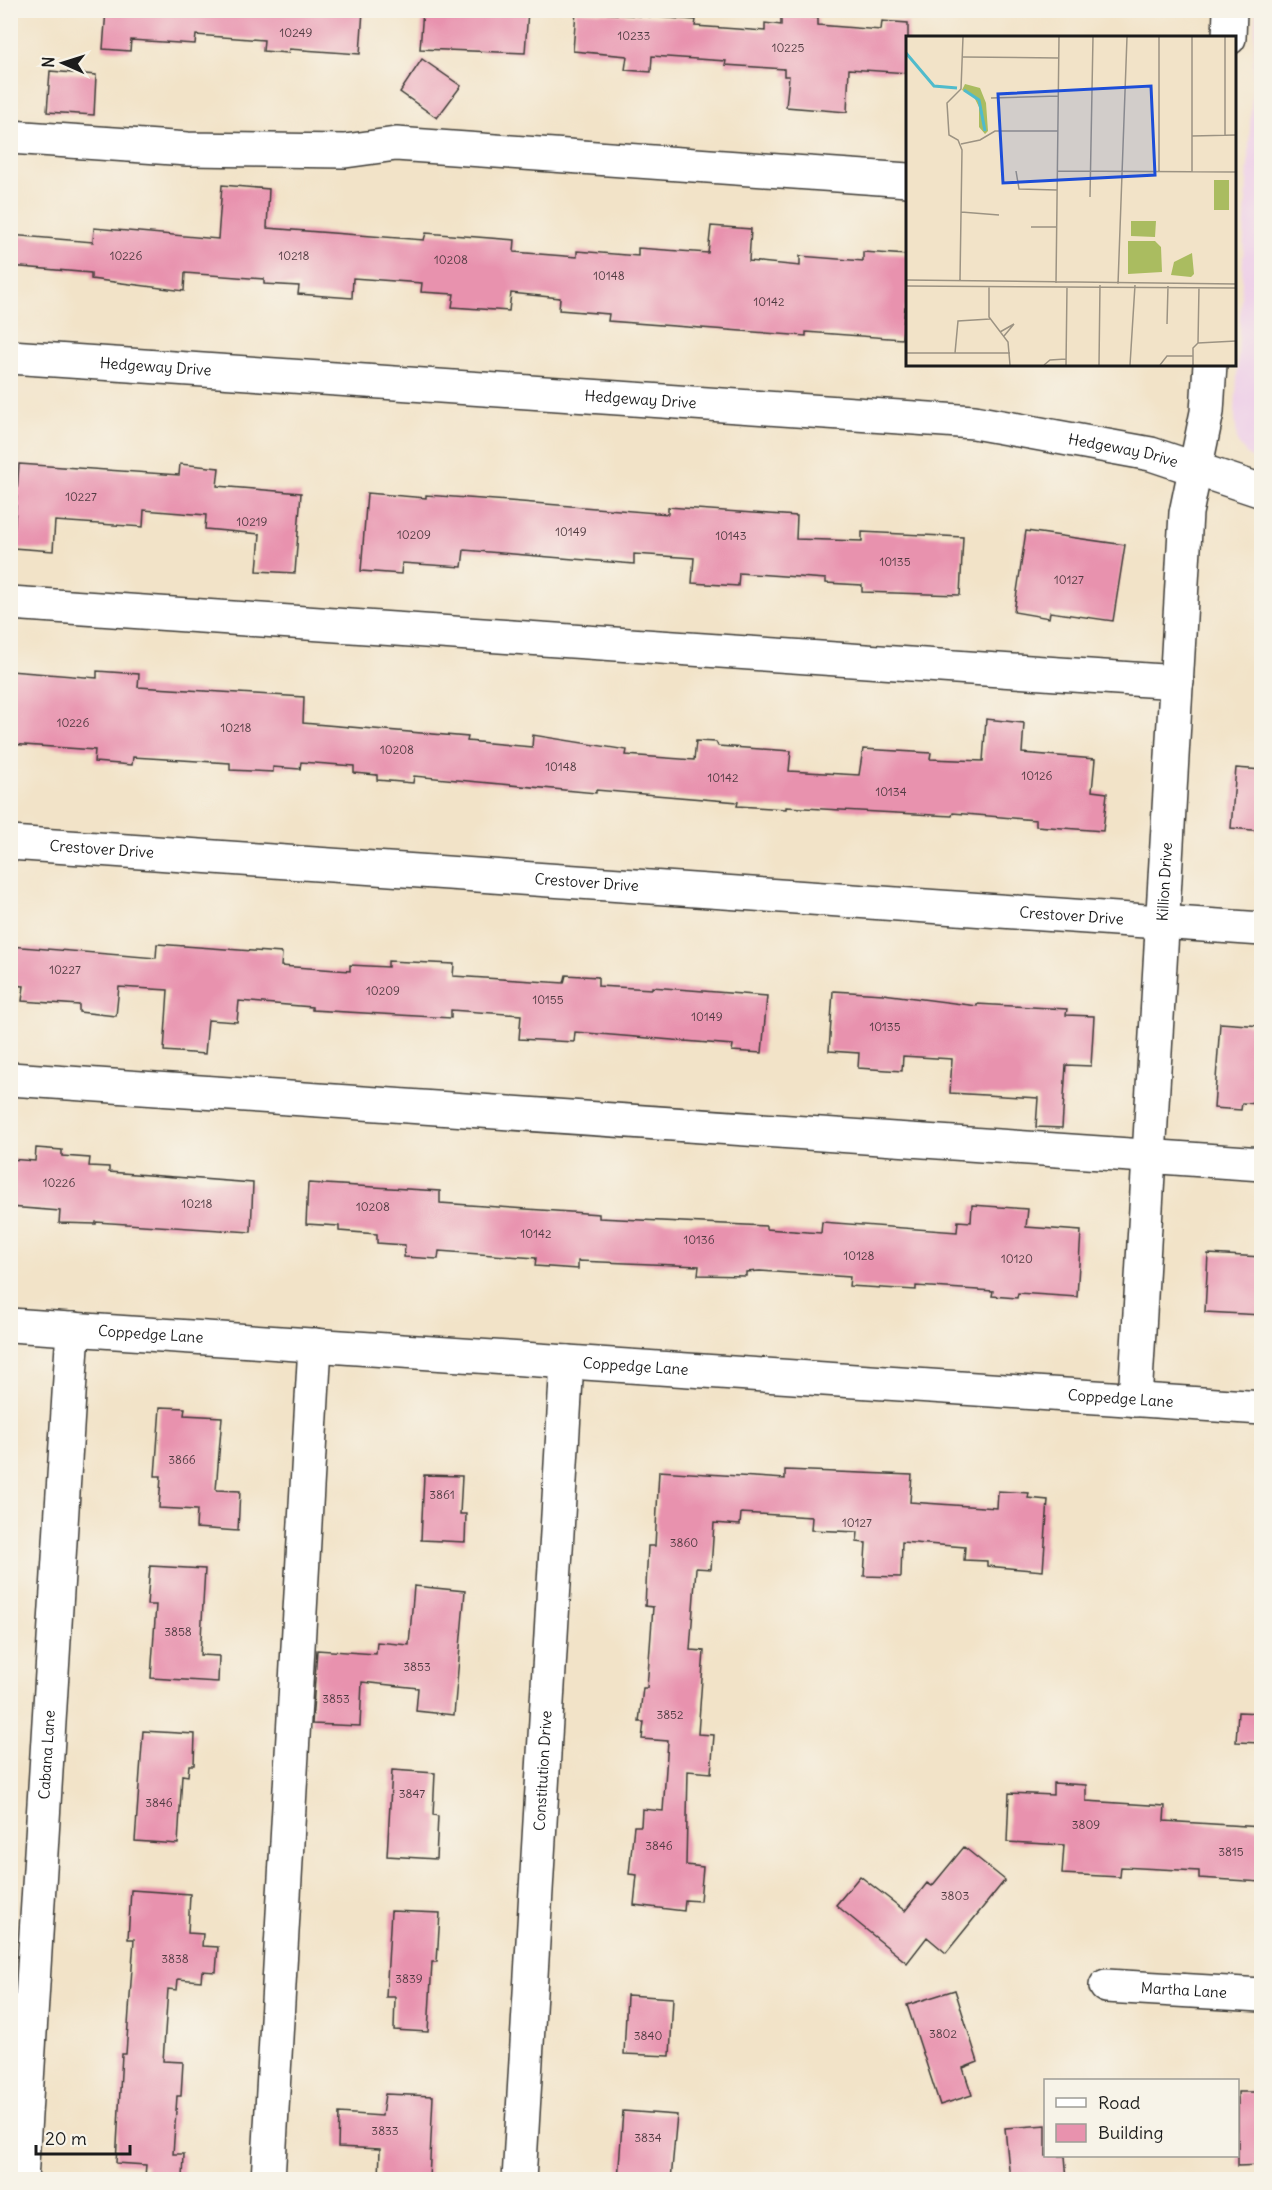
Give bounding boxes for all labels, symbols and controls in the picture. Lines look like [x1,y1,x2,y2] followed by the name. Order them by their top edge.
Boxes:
[280,25,313,40] house number: 10249
[618,28,651,43] house number: 10233
[33,33,93,93] north arrow
[906,36,1236,366] inset map
[772,40,804,55] house number: 10225
[38,56,58,68] text: N
[110,248,142,263] house number: 10226
[279,248,310,263] house number: 10218
[434,252,468,267] house number: 10208
[593,268,625,283] house number: 10148
[754,294,785,309] house number: 10142
[99,353,212,380] street label: Hedgeway Drive
[584,386,697,412] street label: Hedgeway Drive
[1067,429,1181,471] street label: Hedgeway Drive
[65,489,97,504] house number: 10227
[237,514,268,529] house number: 10219
[555,524,587,539] house number: 10149
[397,527,431,542] house number: 10209
[715,528,747,543] house number: 10143
[879,554,911,569] house number: 10135
[1054,572,1084,587] house number: 10127
[57,715,89,730] house number: 10226
[221,720,252,735] house number: 10218
[380,742,414,757] house number: 10208
[545,759,577,774] house number: 10148
[1022,768,1053,783] house number: 10126
[708,770,739,785] house number: 10142
[875,784,907,799] house number: 10134
[49,836,155,862] street label: Crestover Drive
[1153,842,1176,922] street label: Killion Drive
[534,869,639,895] street label: Crestover Drive
[1019,902,1124,928] street label: Crestover Drive
[49,962,81,977] house number: 10227
[366,983,400,998] house number: 10209
[532,992,564,1007] house number: 10155
[691,1009,723,1024] house number: 10149
[869,1019,901,1034] house number: 10135
[43,1175,75,1190] house number: 10226
[182,1196,213,1211] house number: 10218
[356,1199,390,1214] house number: 10208
[521,1226,552,1241] house number: 10142
[683,1232,715,1247] house number: 10136
[844,1248,875,1263] house number: 10128
[1001,1251,1033,1266] house number: 10120
[97,1321,204,1347] street label: Coppedge Lane
[582,1353,689,1379] street label: Coppedge Lane
[1067,1385,1174,1411] street label: Coppedge Lane
[168,1452,196,1467] house number: 3866
[429,1487,455,1502] house number: 3861
[842,1515,872,1530] house number: 10127
[670,1535,698,1550] house number: 3860
[164,1624,192,1639] house number: 3858
[403,1659,431,1674] house number: 3853
[322,1691,350,1706] house number: 3853
[656,1707,684,1722] house number: 3852
[34,1710,59,1800] street label: Cabana Lane
[530,1710,556,1831] street label: Constitution Drive
[399,1786,425,1801] house number: 3847
[145,1795,173,1810] house number: 3846
[1072,1817,1100,1832] house number: 3809
[645,1838,673,1853] house number: 3846
[1218,1844,1244,1859] house number: 3815
[941,1888,969,1903] house number: 3803
[161,1951,189,1966] house number: 3838
[395,1971,423,1986] house number: 3839
[1140,1978,1227,2002] street label: Martha Lane
[929,2026,958,2041] house number: 3802
[634,2028,662,2043] house number: 3840
[1044,2079,1239,2157] legend
[1098,2091,1141,2114] text: Road
[36,2118,130,2156] scale bar
[1098,2121,1163,2144] text: Building
[371,2123,399,2138] house number: 3833
[45,2127,87,2150] text: 20 m
[634,2130,662,2145] house number: 3834

